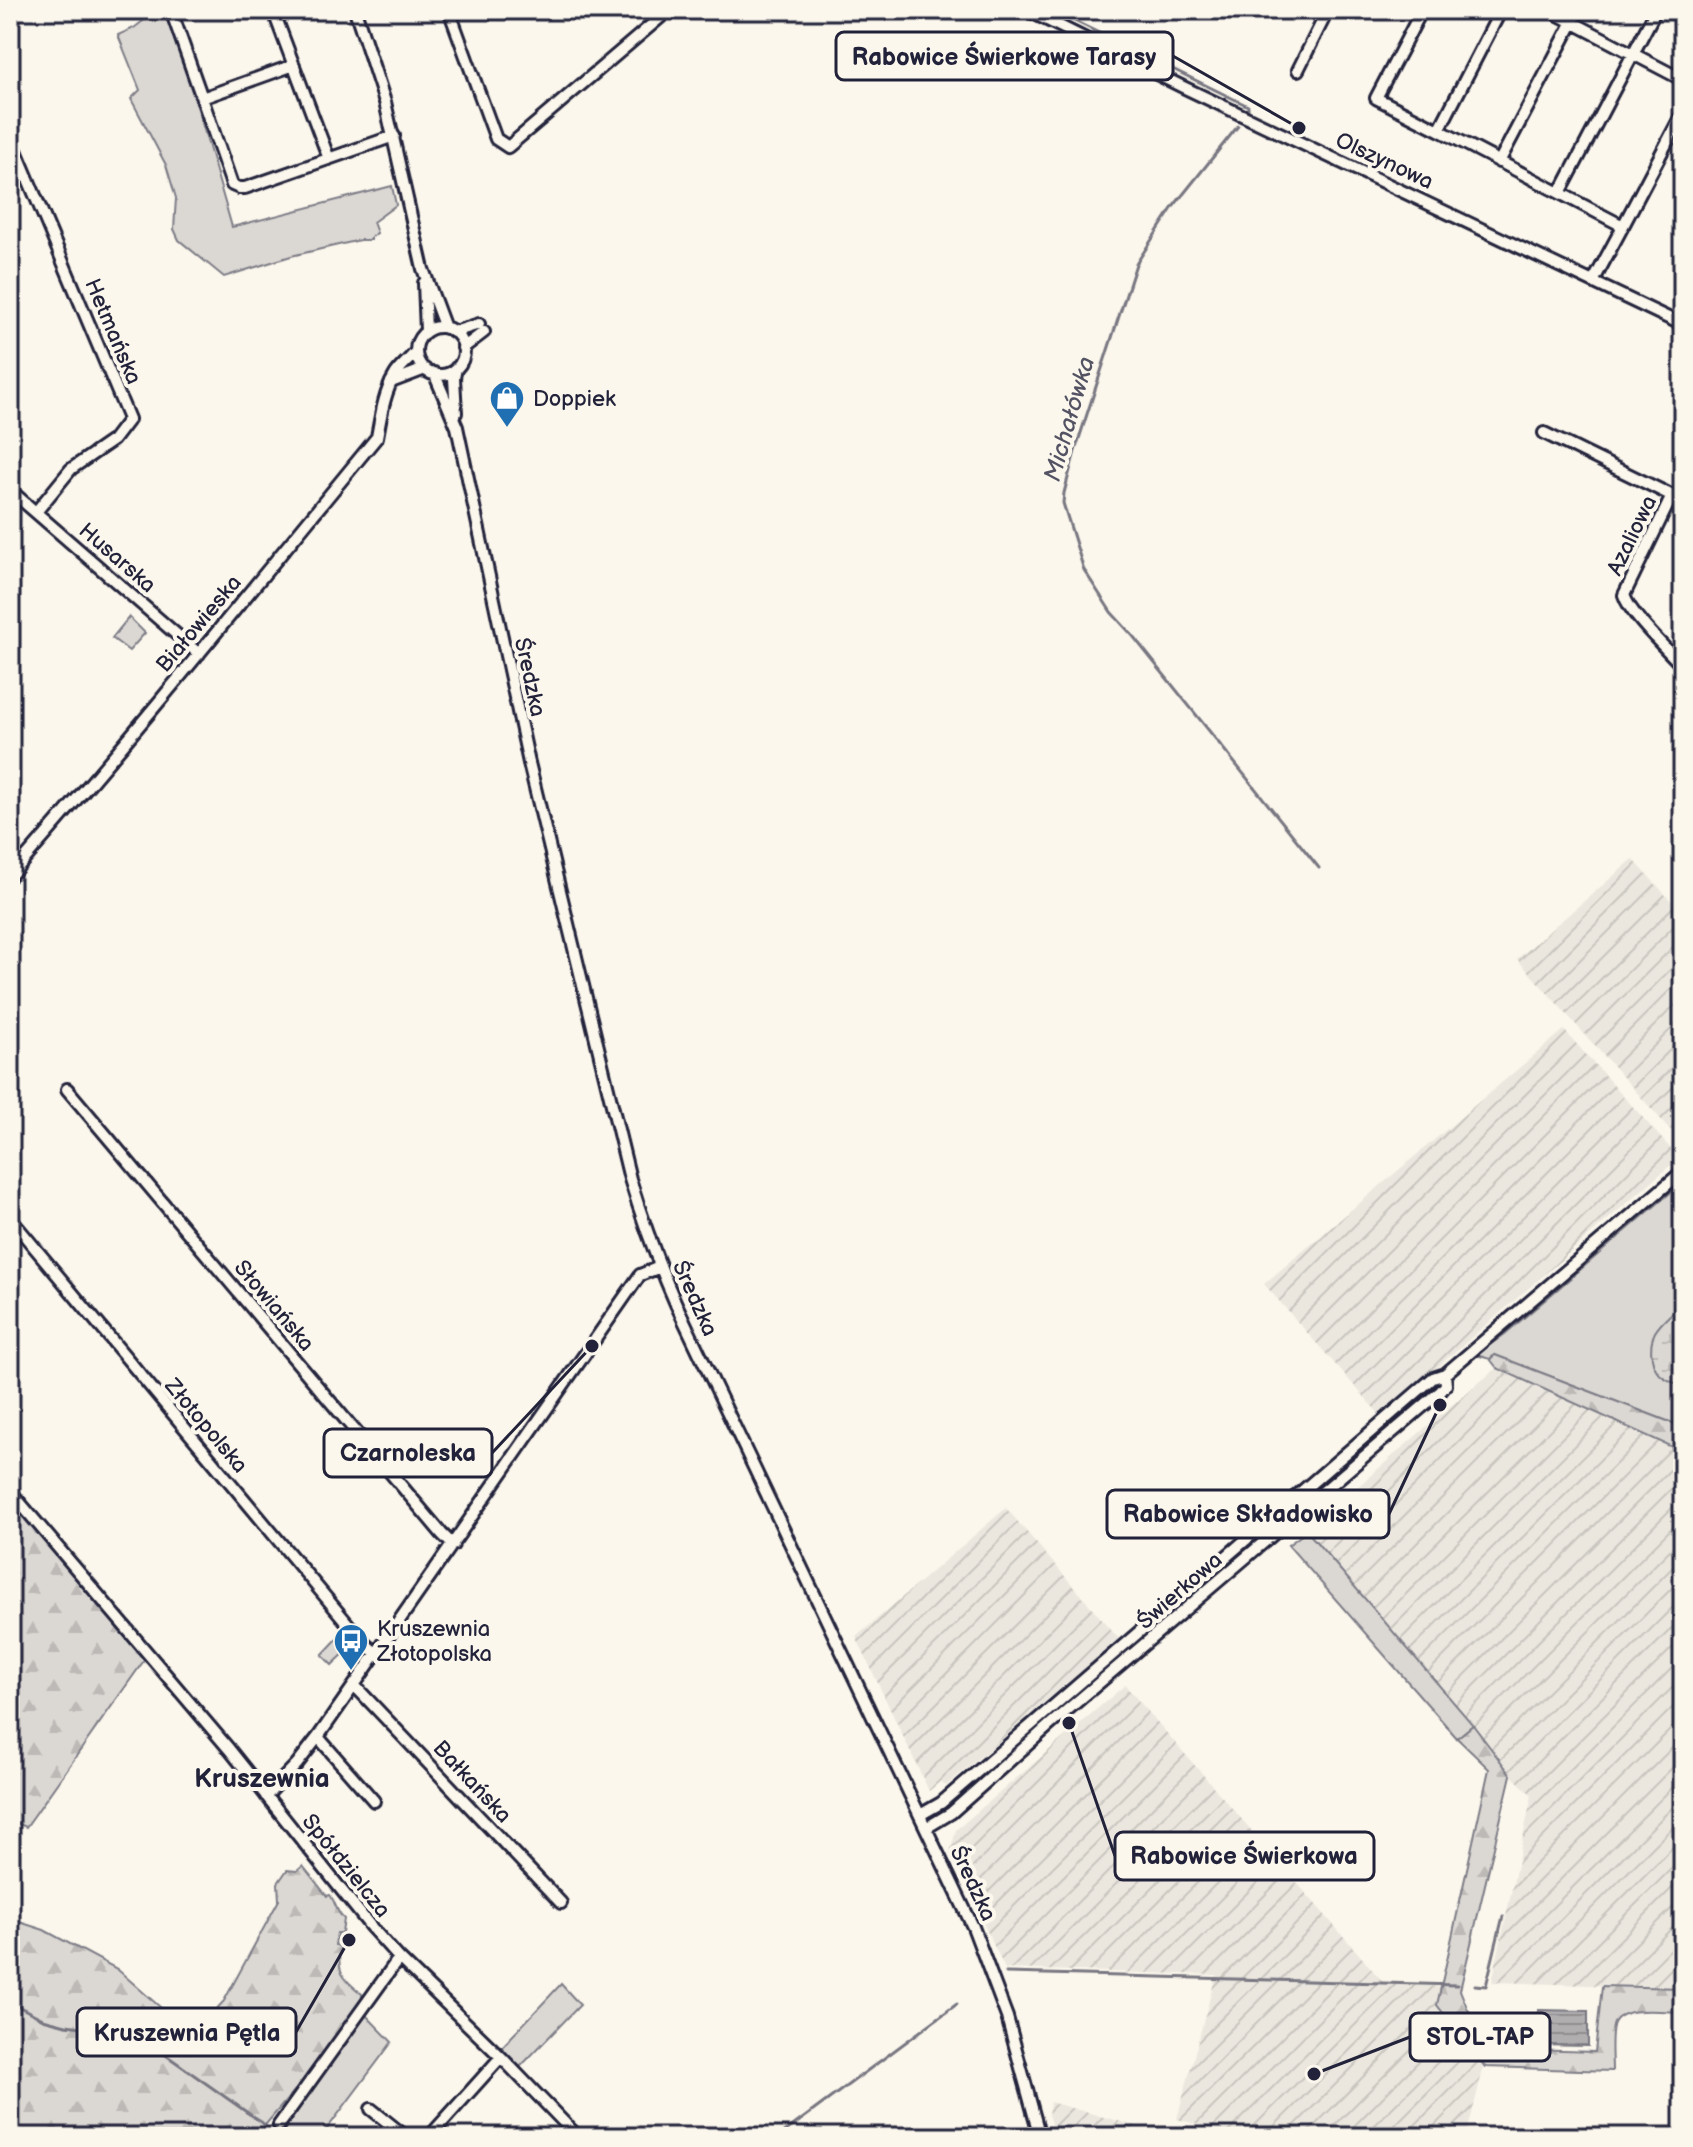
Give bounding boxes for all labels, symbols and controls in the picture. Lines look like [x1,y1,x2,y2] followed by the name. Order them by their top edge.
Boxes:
[836,32,1173,80] callout: Rabowice Świerkowe Tarasy
[852,41,1156,72] text: Rabowice Świerkowe Tarasy
[1331,127,1438,196] street label: Olszynowa
[78,275,147,389] street label: Hetmańska
[1038,353,1101,485] water label: Michałówka
[488,379,526,429] shop icon: Doppiek
[533,386,616,413] place label: Doppiek
[1601,491,1663,580] street label: Azaliowa
[73,517,161,599] street label: Husarska
[151,570,248,678] street label: Białowieska
[508,635,552,719] street label: Średzka
[228,1255,320,1357] street label: Słowiańska
[666,1256,724,1341] street label: Średzka
[158,1372,253,1479] street label: Złotopolska
[324,1429,492,1477] callout: Czarnoleska
[340,1439,476,1468] text: Czarnoleska
[1107,1490,1389,1538] callout: Rabowice Składowisko
[1123,1500,1373,1529] text: Rabowice Składowisko
[1131,1546,1228,1635] street label: Świerkowa
[376,1616,492,1668] place label: Kruszewnia Złotopolska
[332,1622,370,1672] bus stop icon: Kruszewnia Złotopolska
[427,1735,517,1829] street label: Bałkańska
[194,1764,330,1795] district label: Kruszewnia
[296,1809,396,1923] street label: Spółdzielcza
[1115,1832,1374,1880] callout: Rabowice Świerkowa
[1130,1840,1358,1871] text: Rabowice Świerkowa
[944,1841,1003,1926] street label: Średzka
[77,2008,296,2056] callout: Kruszewnia Pętla
[1410,2013,1550,2061] callout: STOL-TAP
[93,2019,281,2048] text: Kruszewnia Pętla
[1426,2023,1534,2052] text: STOL-TAP

